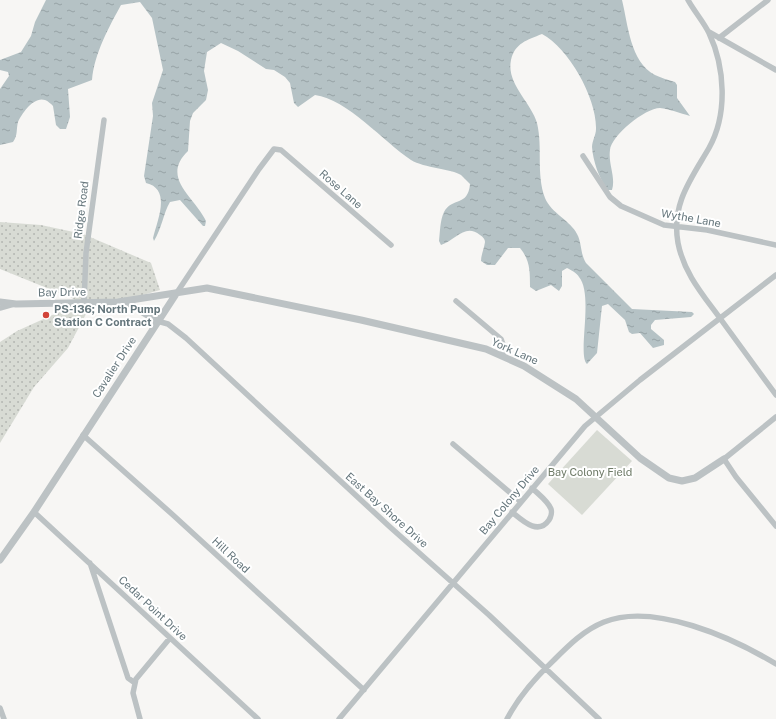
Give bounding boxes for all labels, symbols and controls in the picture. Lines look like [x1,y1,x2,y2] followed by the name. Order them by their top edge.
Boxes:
[317,167,365,211] street label: Rose Lane
[71,180,91,240] street label: Ridge Road
[660,207,722,229] street label: Wythe Lane
[38,286,86,298] street label: Bay Drive
[54,303,161,328] place label: PS-136; North Pump Station C Contract
[41,310,51,320] marker: PS-136; North Pump Station C Contract
[90,334,138,400] street label: Cavalier Drive
[490,335,540,367] street label: York Lane
[477,463,541,537] street label: Bay Colony Drive
[548,466,632,478] park label: Bay Colony Field
[343,470,431,550] street label: East Bay Shore Drive
[210,535,252,575] street label: Hill Road
[116,573,190,643] street label: Cedar Point Drive

